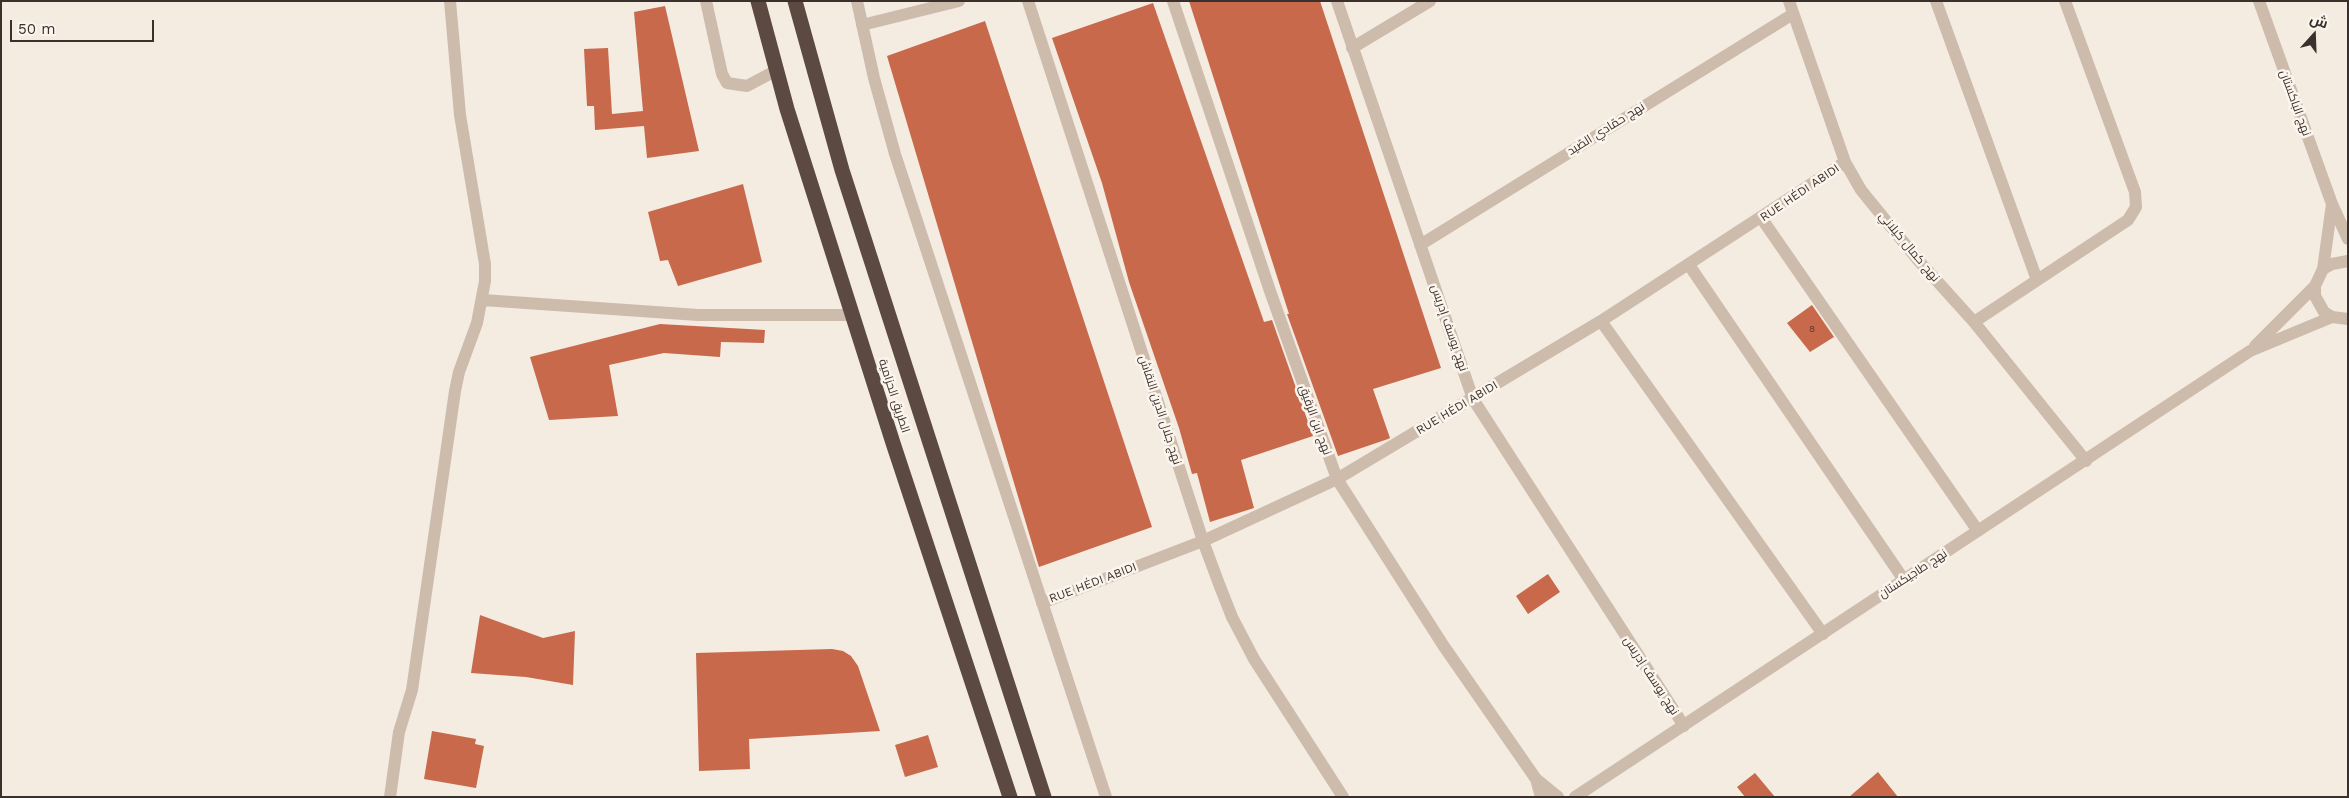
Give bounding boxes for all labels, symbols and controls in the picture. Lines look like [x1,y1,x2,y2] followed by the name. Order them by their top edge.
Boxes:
[12,10,156,42] scale bar
[2289,10,2339,60] north arrow
[2308,10,2330,31] text: ش
[18,20,55,38] text: 50 m
[2276,68,2314,138] street label: نهج الباكستان
[1565,99,1647,159] street label: نهج حمّادي الصّيد
[1758,161,1842,225] street label: RUE HÉDI ABIDI
[1876,209,1942,285] street label: نهج كمال كيلاني
[1427,283,1471,373] street label: نهج يوسف إدريس
[1809,323,1815,335] house number: 8
[1136,354,1184,466] street label: نهج جلال الدين النقاش
[875,357,913,435] street label: الطريق الحزامية
[1414,378,1500,438] street label: RUE HÉDI ABIDI
[1296,383,1334,457] street label: نهج ابن الرقيق
[1876,547,1950,601] street label: نهج طاجيكستان
[1047,560,1139,606] street label: RUE HÉDI ABIDI
[1620,634,1682,718] street label: نهج يوسف إدريس

